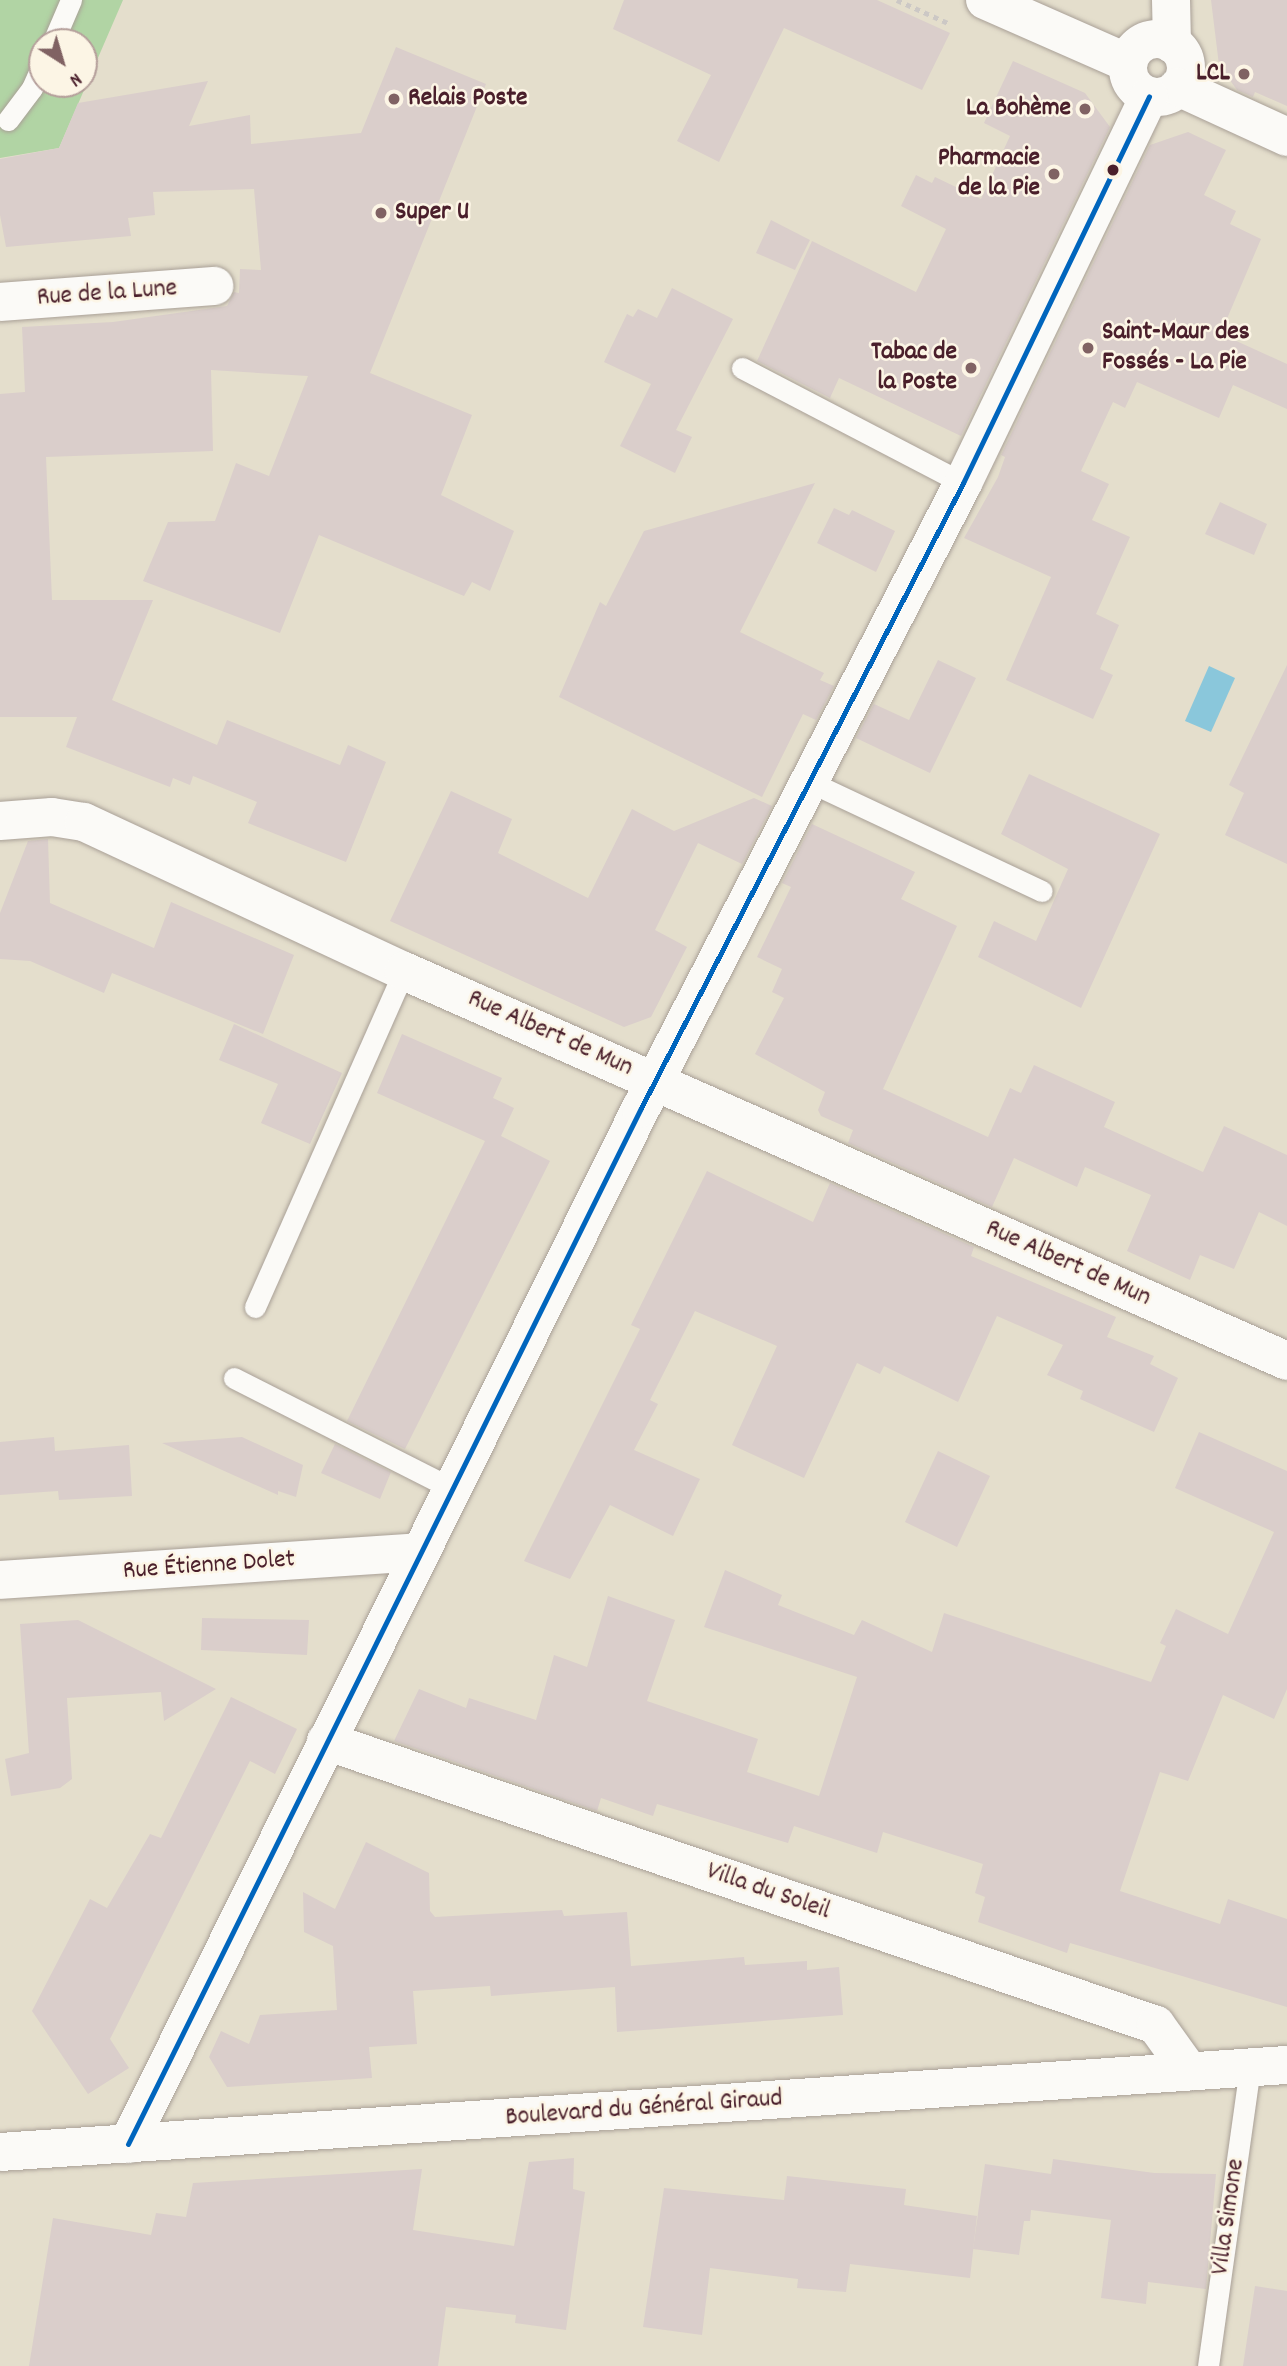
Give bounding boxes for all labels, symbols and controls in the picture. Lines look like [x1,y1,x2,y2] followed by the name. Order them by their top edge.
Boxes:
[28,28,98,98] north arrow
[1196,58,1230,90] place label: LCL
[63,65,87,92] text: N
[1236,66,1252,82] marker: LCL
[408,83,527,115] place label: Relais Poste
[386,91,402,107] marker: Relais Poste
[966,93,1071,125] place label: La Bohème
[1077,101,1093,117] marker: La Bohème
[938,143,1040,204] place label: Pharmacie de la Pie
[1106,163,1120,177] unlabelled marker
[1046,166,1062,182] marker: Pharmacie de la Pie
[395,197,469,229] place label: Super U
[373,205,389,221] marker: Super U
[36,274,178,314] street label: Rue de la Lune
[1102,317,1250,378] place label: Saint-Maur des Fossés - La Pie
[871,337,957,398] place label: Tabac de la Poste
[1080,340,1096,356] marker: Saint-Maur des Fossés - La Pie
[963,360,979,376] marker: Tabac de la Poste
[463,984,637,1084] street label: Rue Albert de Mun
[981,1214,1155,1314] street label: Rue Albert de Mun
[122,1544,296,1588] street label: Rue Étienne Dolet
[702,1856,834,1928] street label: Villa du Soleil
[504,2084,784,2134] street label: Boulevard du Général Giraud
[1205,2157,1253,2277] street label: Villa Simone

